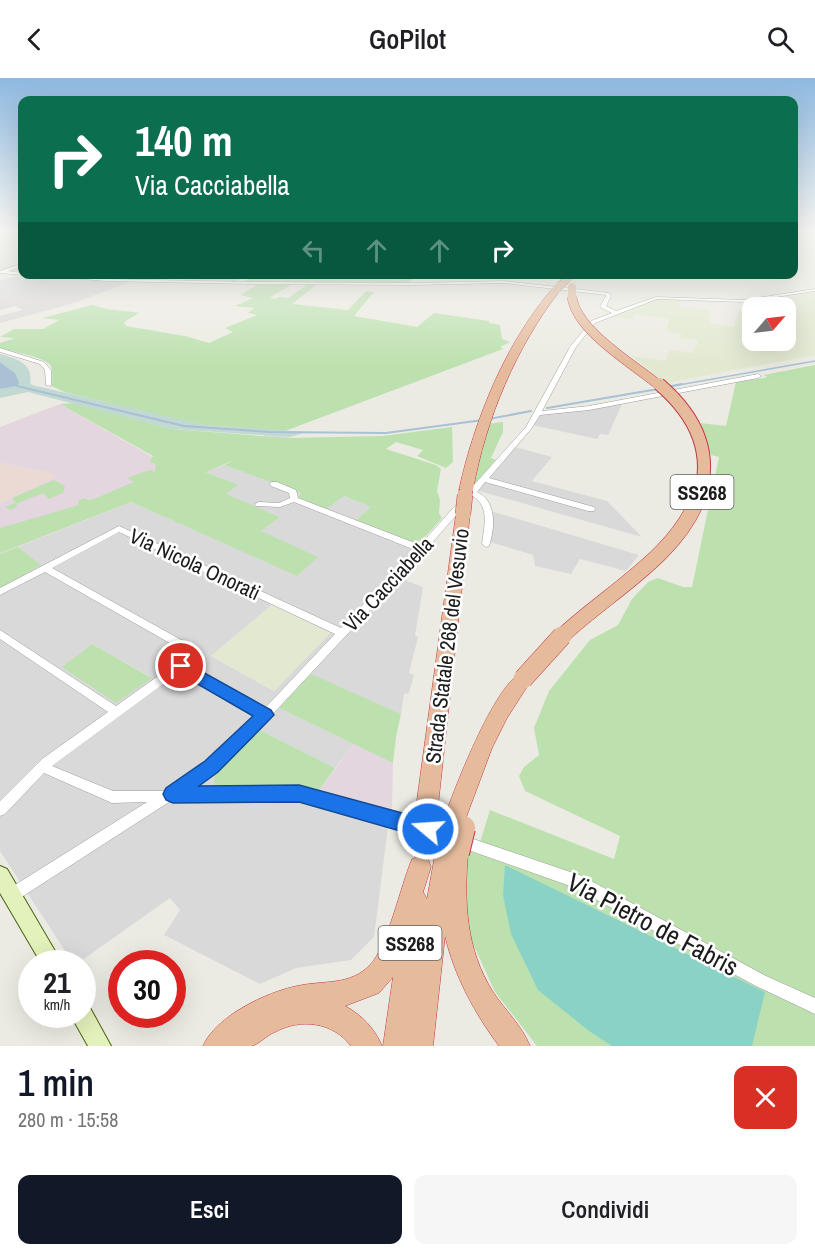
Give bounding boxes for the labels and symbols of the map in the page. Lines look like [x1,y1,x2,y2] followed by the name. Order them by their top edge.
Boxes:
[742,297,796,351] north arrow
[670,475,734,509] road number: SS268
[125,521,265,607] street label: Via Nicola Onorati
[418,527,476,765] street label: Strada Statale 268 del Vesuvio
[336,530,440,638] street label: Via Cacciabella
[155,640,206,691] pin
[396,797,460,861] position arrow
[561,864,745,984] street label: Via Pietro de Fabris
[378,926,442,960] road number: SS268
[108,950,186,1028] speed limit sign: 30

